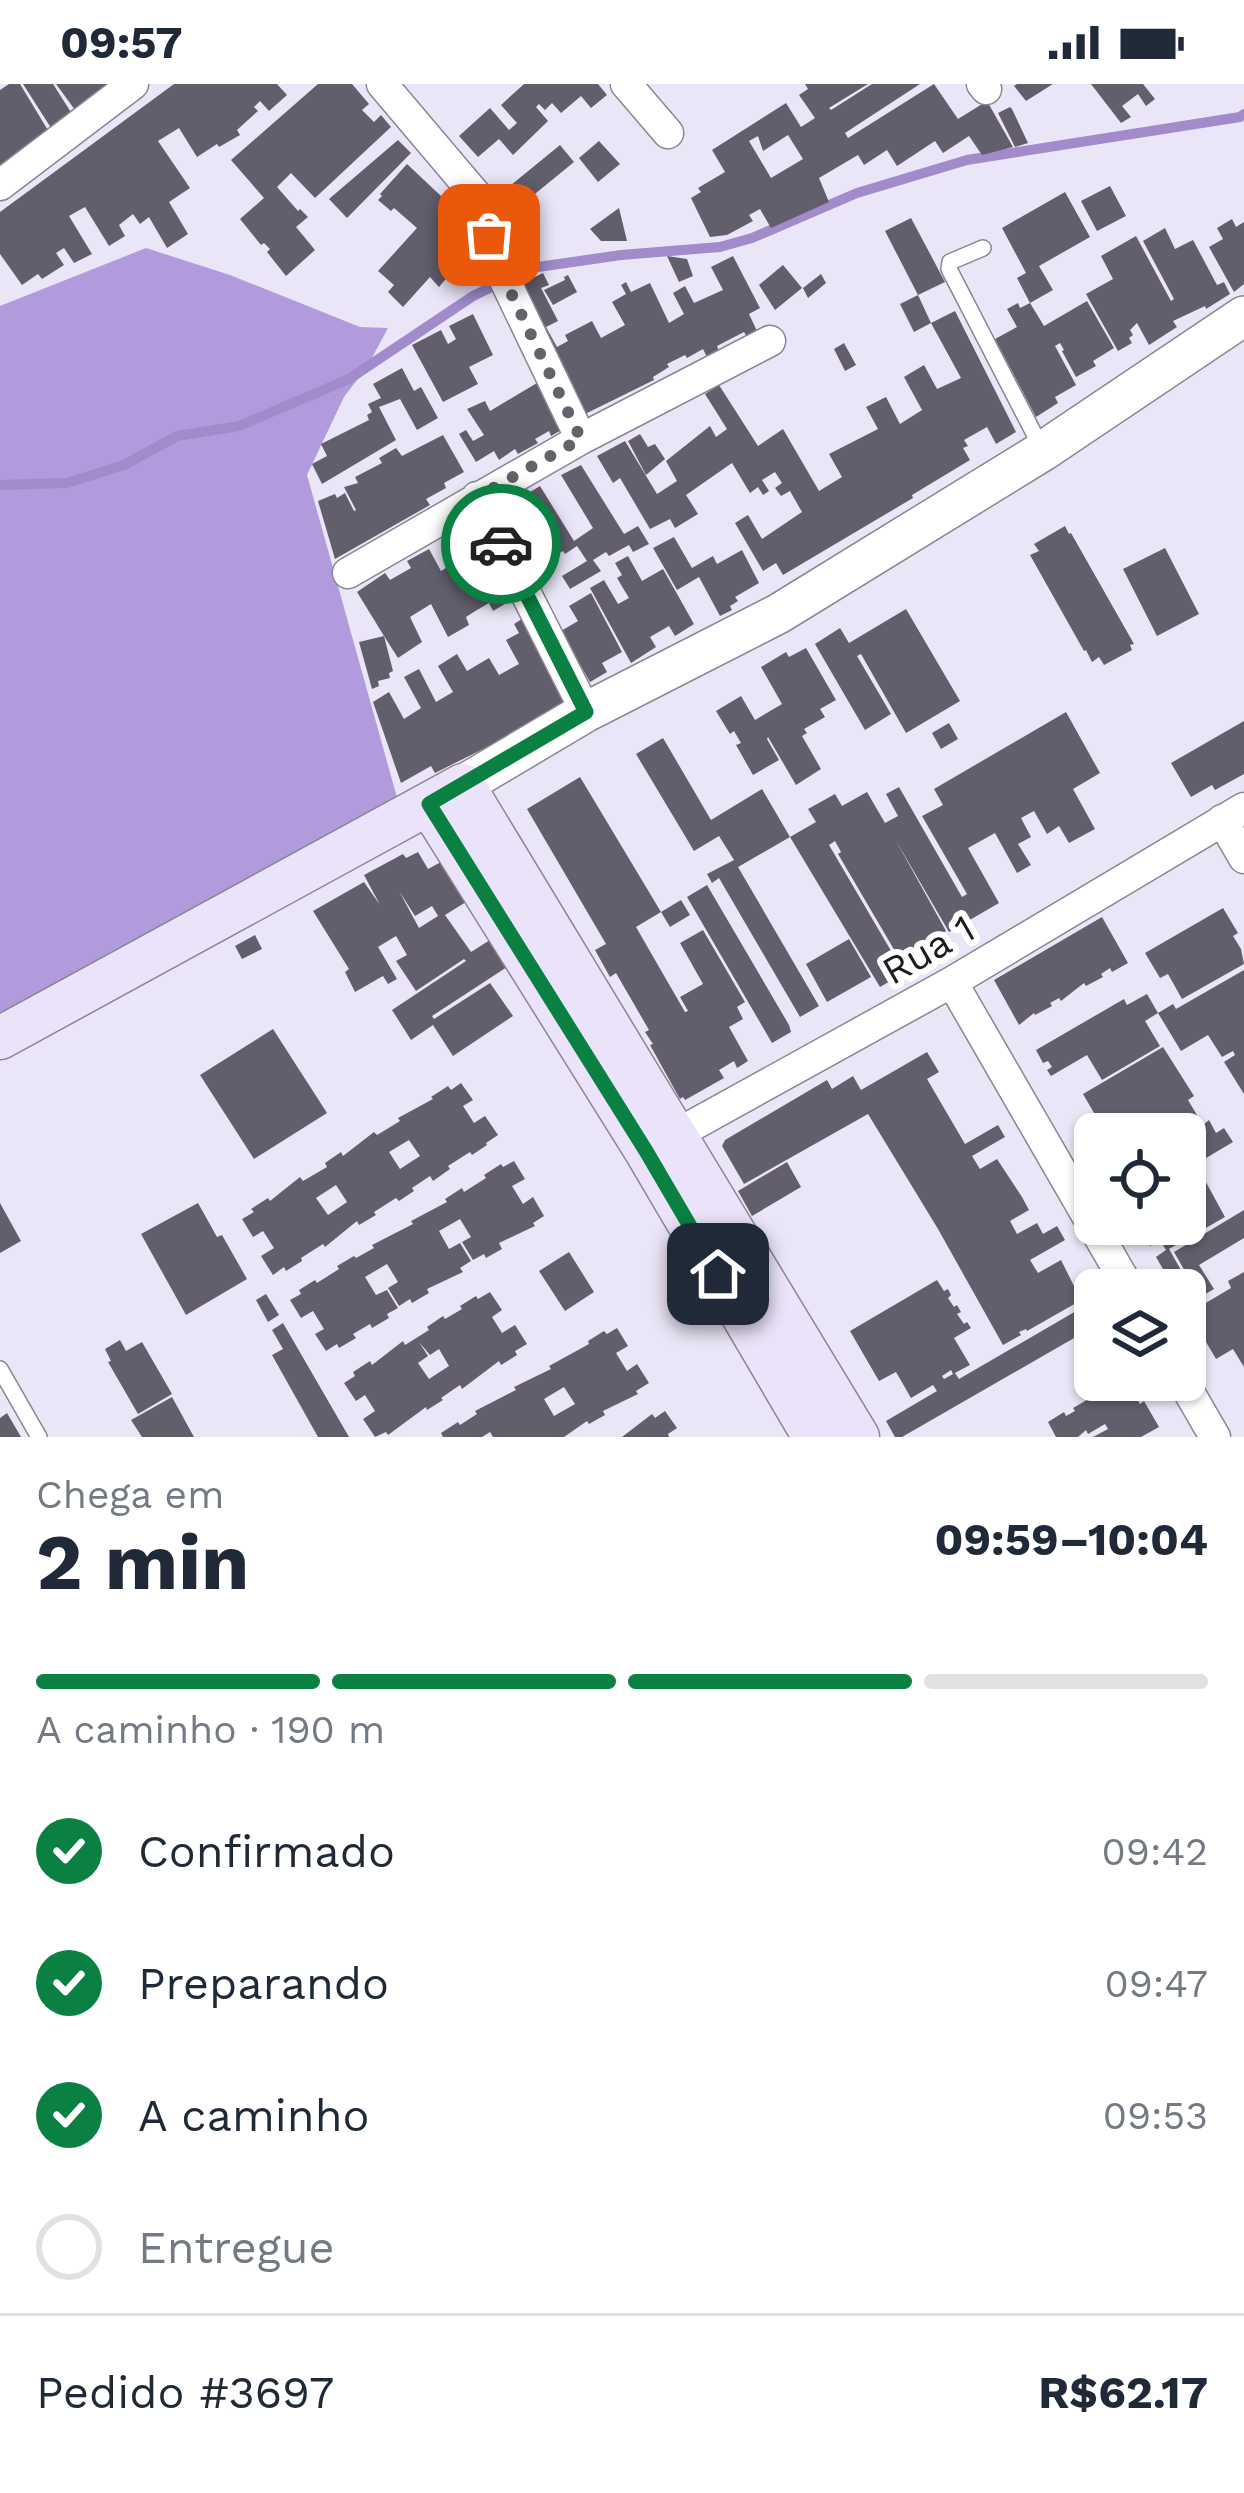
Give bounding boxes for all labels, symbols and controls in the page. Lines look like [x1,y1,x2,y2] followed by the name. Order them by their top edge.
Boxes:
[60,16,183,69] text: 09:57
[438,184,540,286] pin
[456,202,522,268] icon: bag
[441,484,561,604] courier
[468,511,534,577] icon: car
[874,905,982,994] street label: Rua 1
[1074,1113,1206,1401] map controls
[1074,1113,1206,1245] button: locate
[667,1223,769,1325] pin
[685,1241,751,1307] icon: home
[1074,1269,1206,1401] button: layers
[36,1472,224,1517] text: Chega em
[934,1513,1208,1566] text: 09:59–10:04
[36,1516,249,1608] text: 2 min
[36,1707,385,1752] text: A caminho · 190 m
[36,1818,102,1884] icon: check
[138,1825,395,1878] text: Confirmado
[1102,1829,1208,1874] text: 09:42
[36,1950,102,2016] icon: check
[138,1957,389,2010] text: Preparando
[1104,1961,1208,2006] text: 09:47
[36,2082,102,2148] icon: check
[138,2089,369,2142] text: A caminho
[1103,2093,1208,2138] text: 09:53
[138,2221,334,2274] text: Entregue
[36,2366,334,2419] text: Pedido #3697
[1038,2366,1208,2419] text: R$62.17

